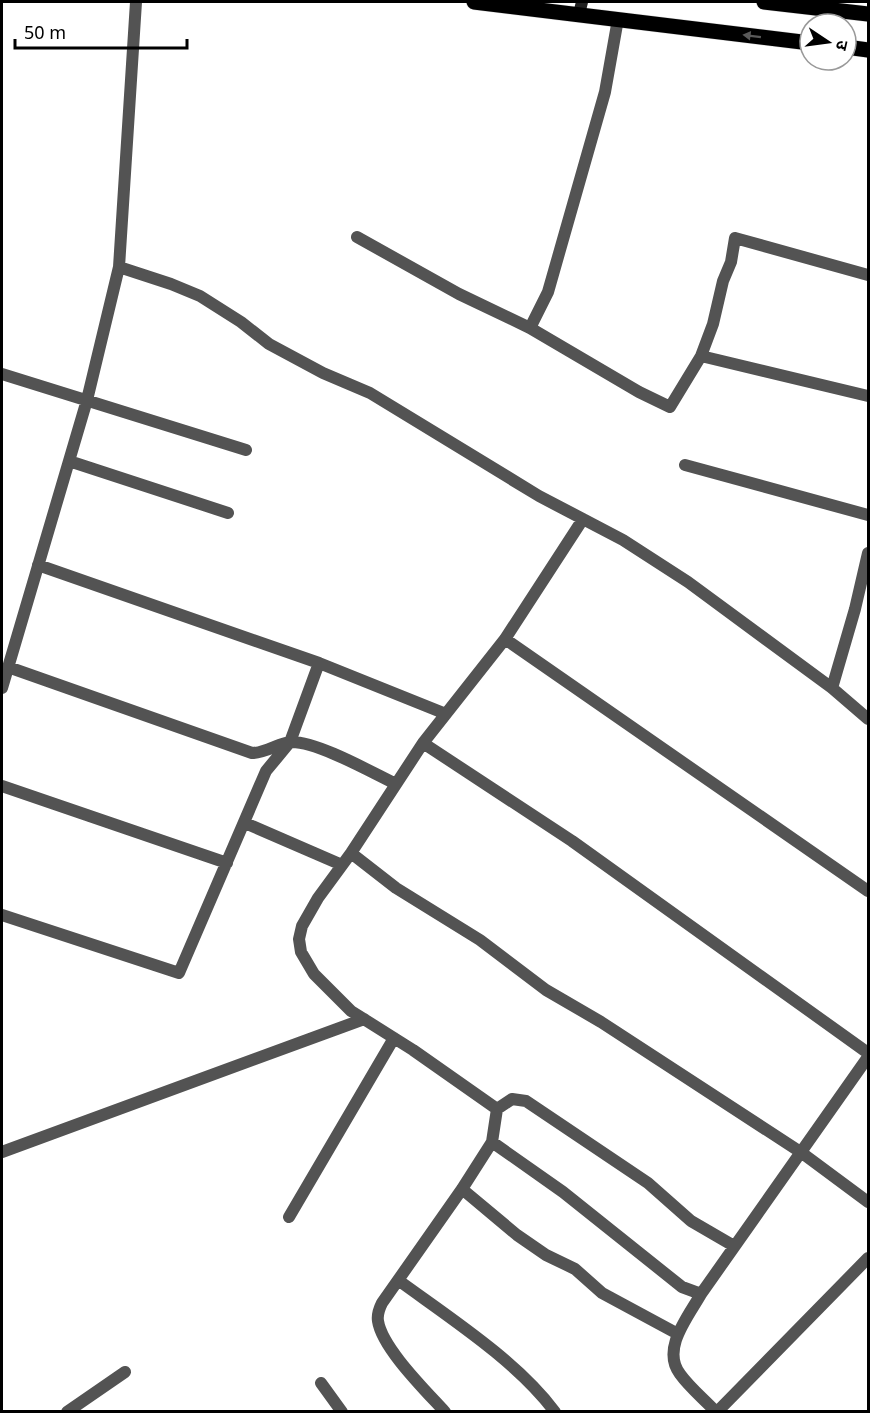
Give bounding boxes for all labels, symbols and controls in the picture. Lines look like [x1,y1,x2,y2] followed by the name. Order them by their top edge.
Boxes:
[15,12,188,50] scale bar
[798,12,858,72] north arrow
[24,20,66,44] text: 50 m
[742,31,761,40] one-way arrow
[831,38,854,53] text: उ

